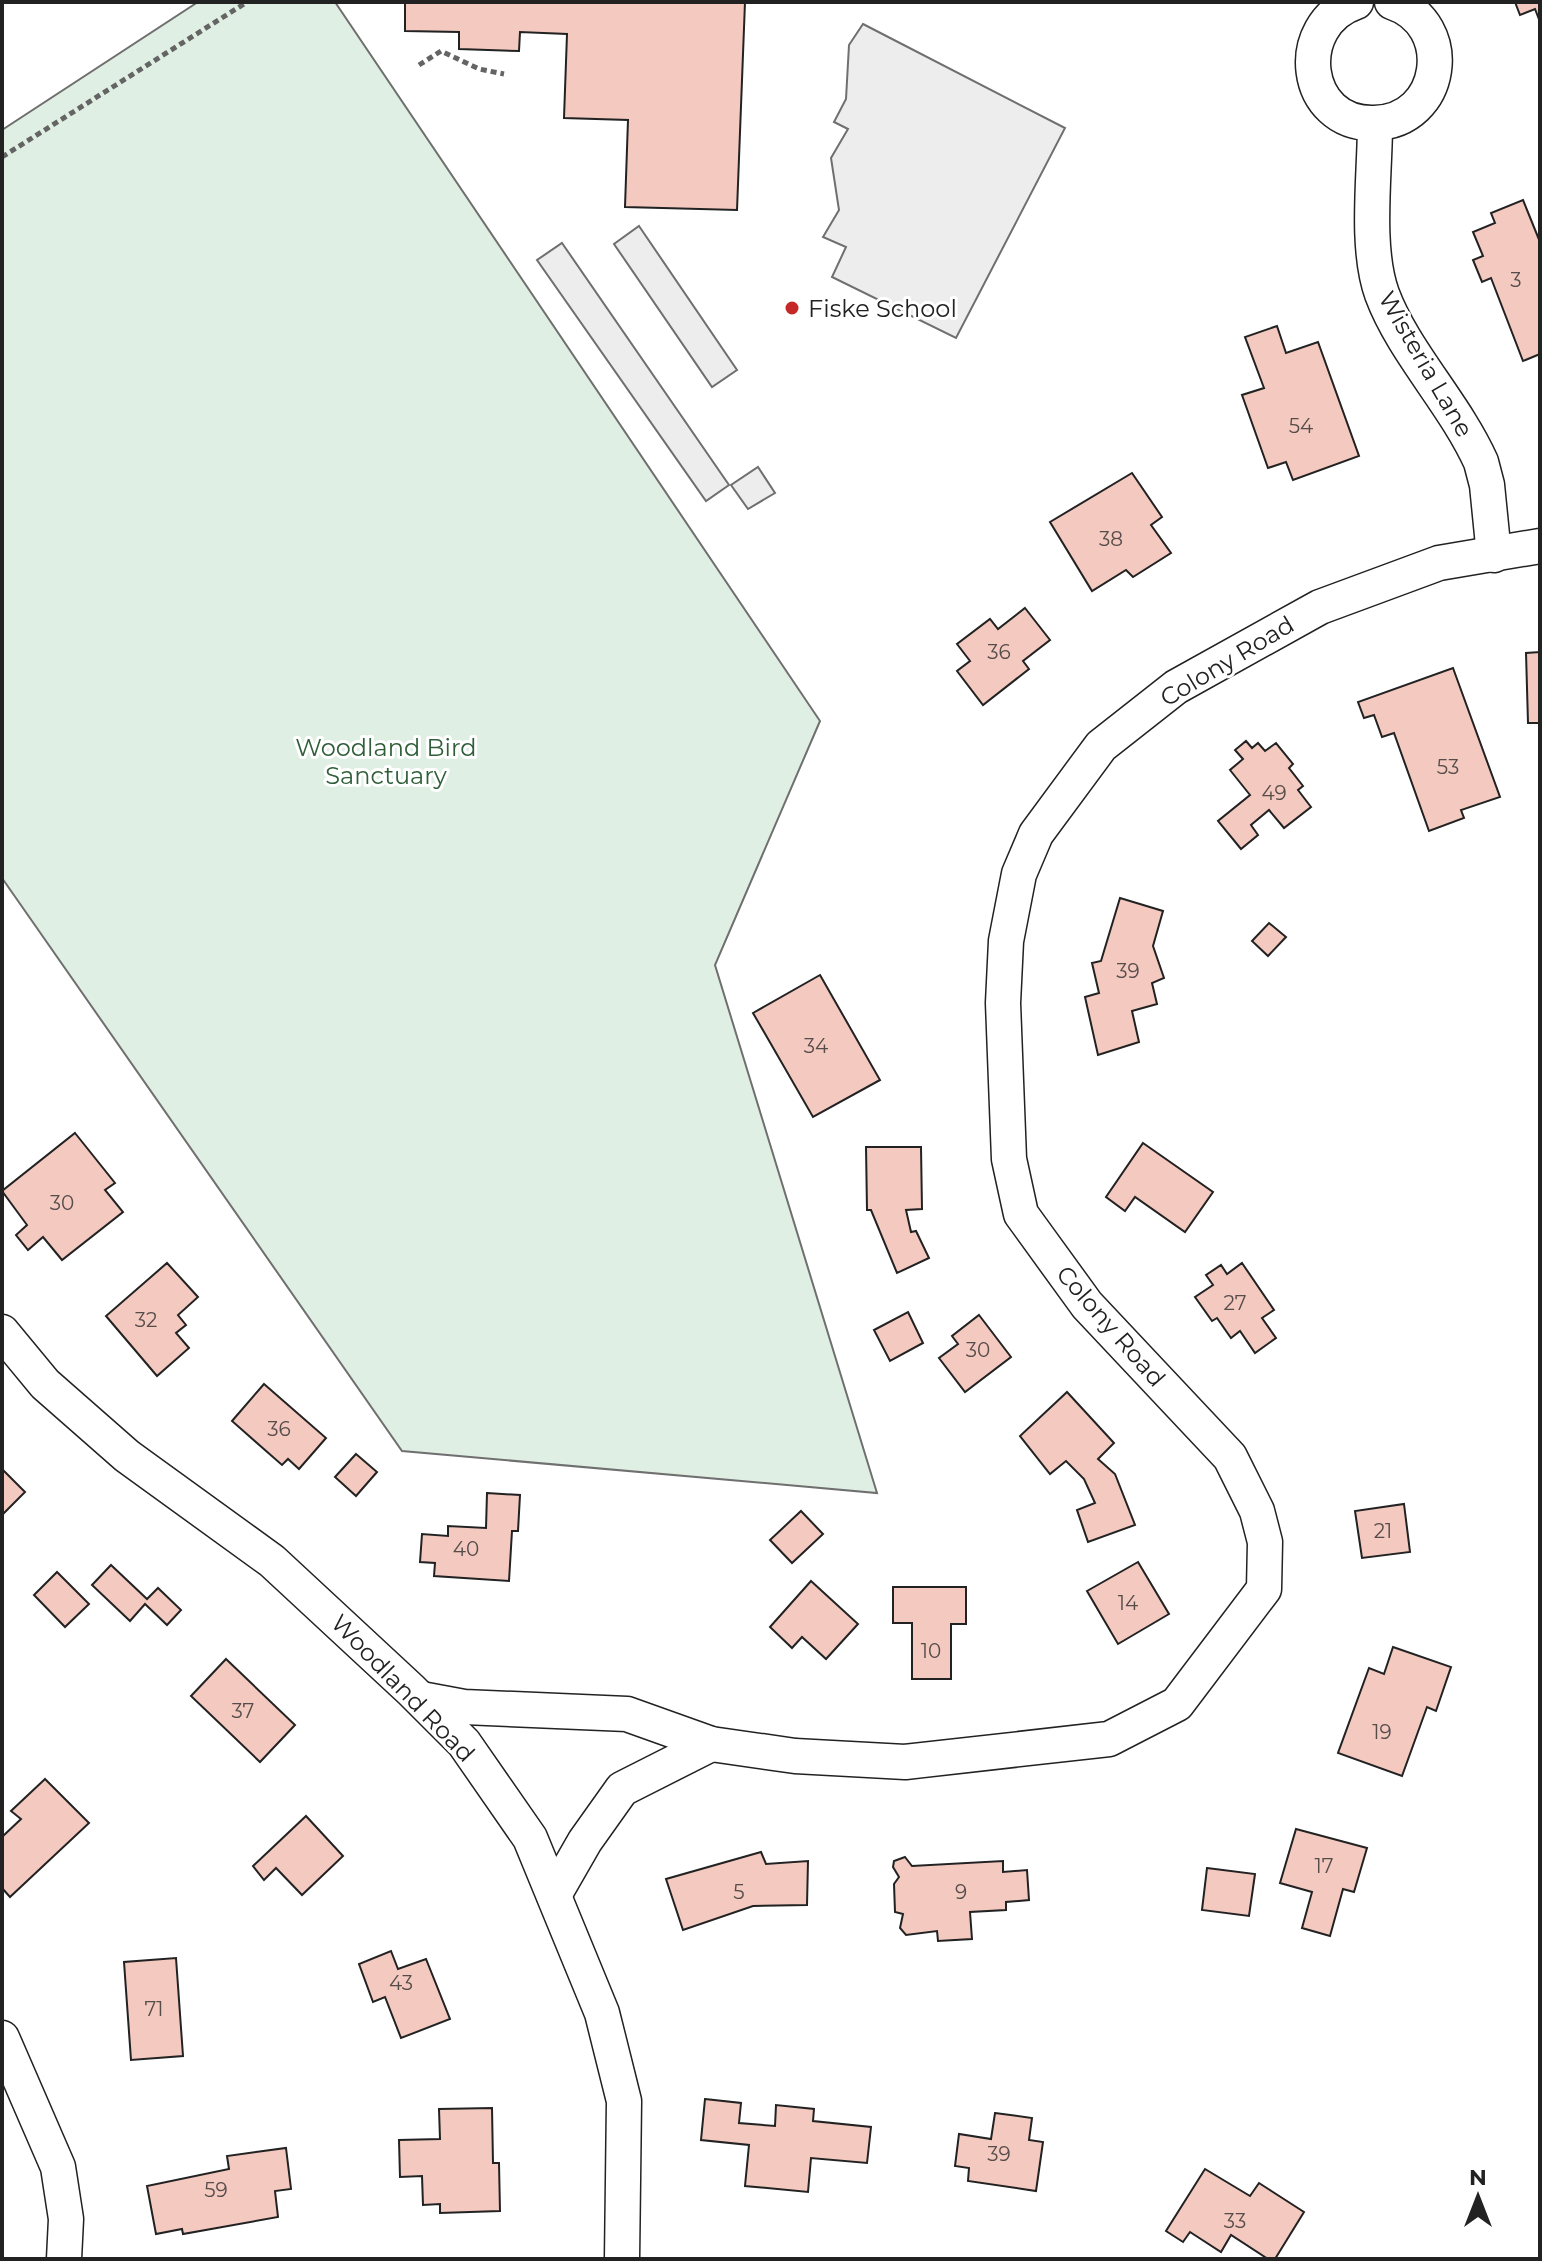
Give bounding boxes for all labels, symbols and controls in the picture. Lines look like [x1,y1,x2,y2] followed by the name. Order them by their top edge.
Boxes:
[1510,268,1522,292] house number: 3
[1373,286,1479,442] street label: Wisteria Lane
[808,294,957,323] place label: Fiske School
[783,299,801,317] marker: Fiske School
[1289,414,1313,438] house number: 54
[1099,527,1123,551] house number: 38
[1155,610,1299,712] street label: Colony Road
[987,640,1011,664] house number: 36
[295,733,477,790] park label: Woodland Bird Sanctuary
[1437,755,1459,779] house number: 53
[1261,781,1287,805] house number: 49
[1116,959,1140,983] house number: 39
[804,1034,828,1058] house number: 34
[50,1191,74,1215] house number: 30
[1051,1260,1171,1392] street label: Colony Road
[1223,1291,1247,1315] house number: 27
[135,1308,157,1332] house number: 32
[966,1338,990,1362] house number: 30
[267,1417,291,1441] house number: 36
[1374,1519,1392,1543] house number: 21
[453,1537,479,1561] house number: 40
[1118,1591,1138,1615] house number: 14
[325,1608,481,1768] street label: Woodland Road
[921,1639,941,1663] house number: 10
[232,1699,254,1723] house number: 37
[1372,1720,1392,1744] house number: 19
[1315,1854,1334,1878] house number: 17
[733,1880,745,1904] house number: 5
[955,1880,967,1904] house number: 9
[389,1971,413,1995] house number: 43
[144,1997,164,2021] house number: 71
[987,2142,1011,2166] house number: 39
[1438,2157,1518,2237] north arrow
[1469,2164,1487,2191] text: N
[204,2178,228,2202] house number: 59
[1224,2209,1246,2233] house number: 33

